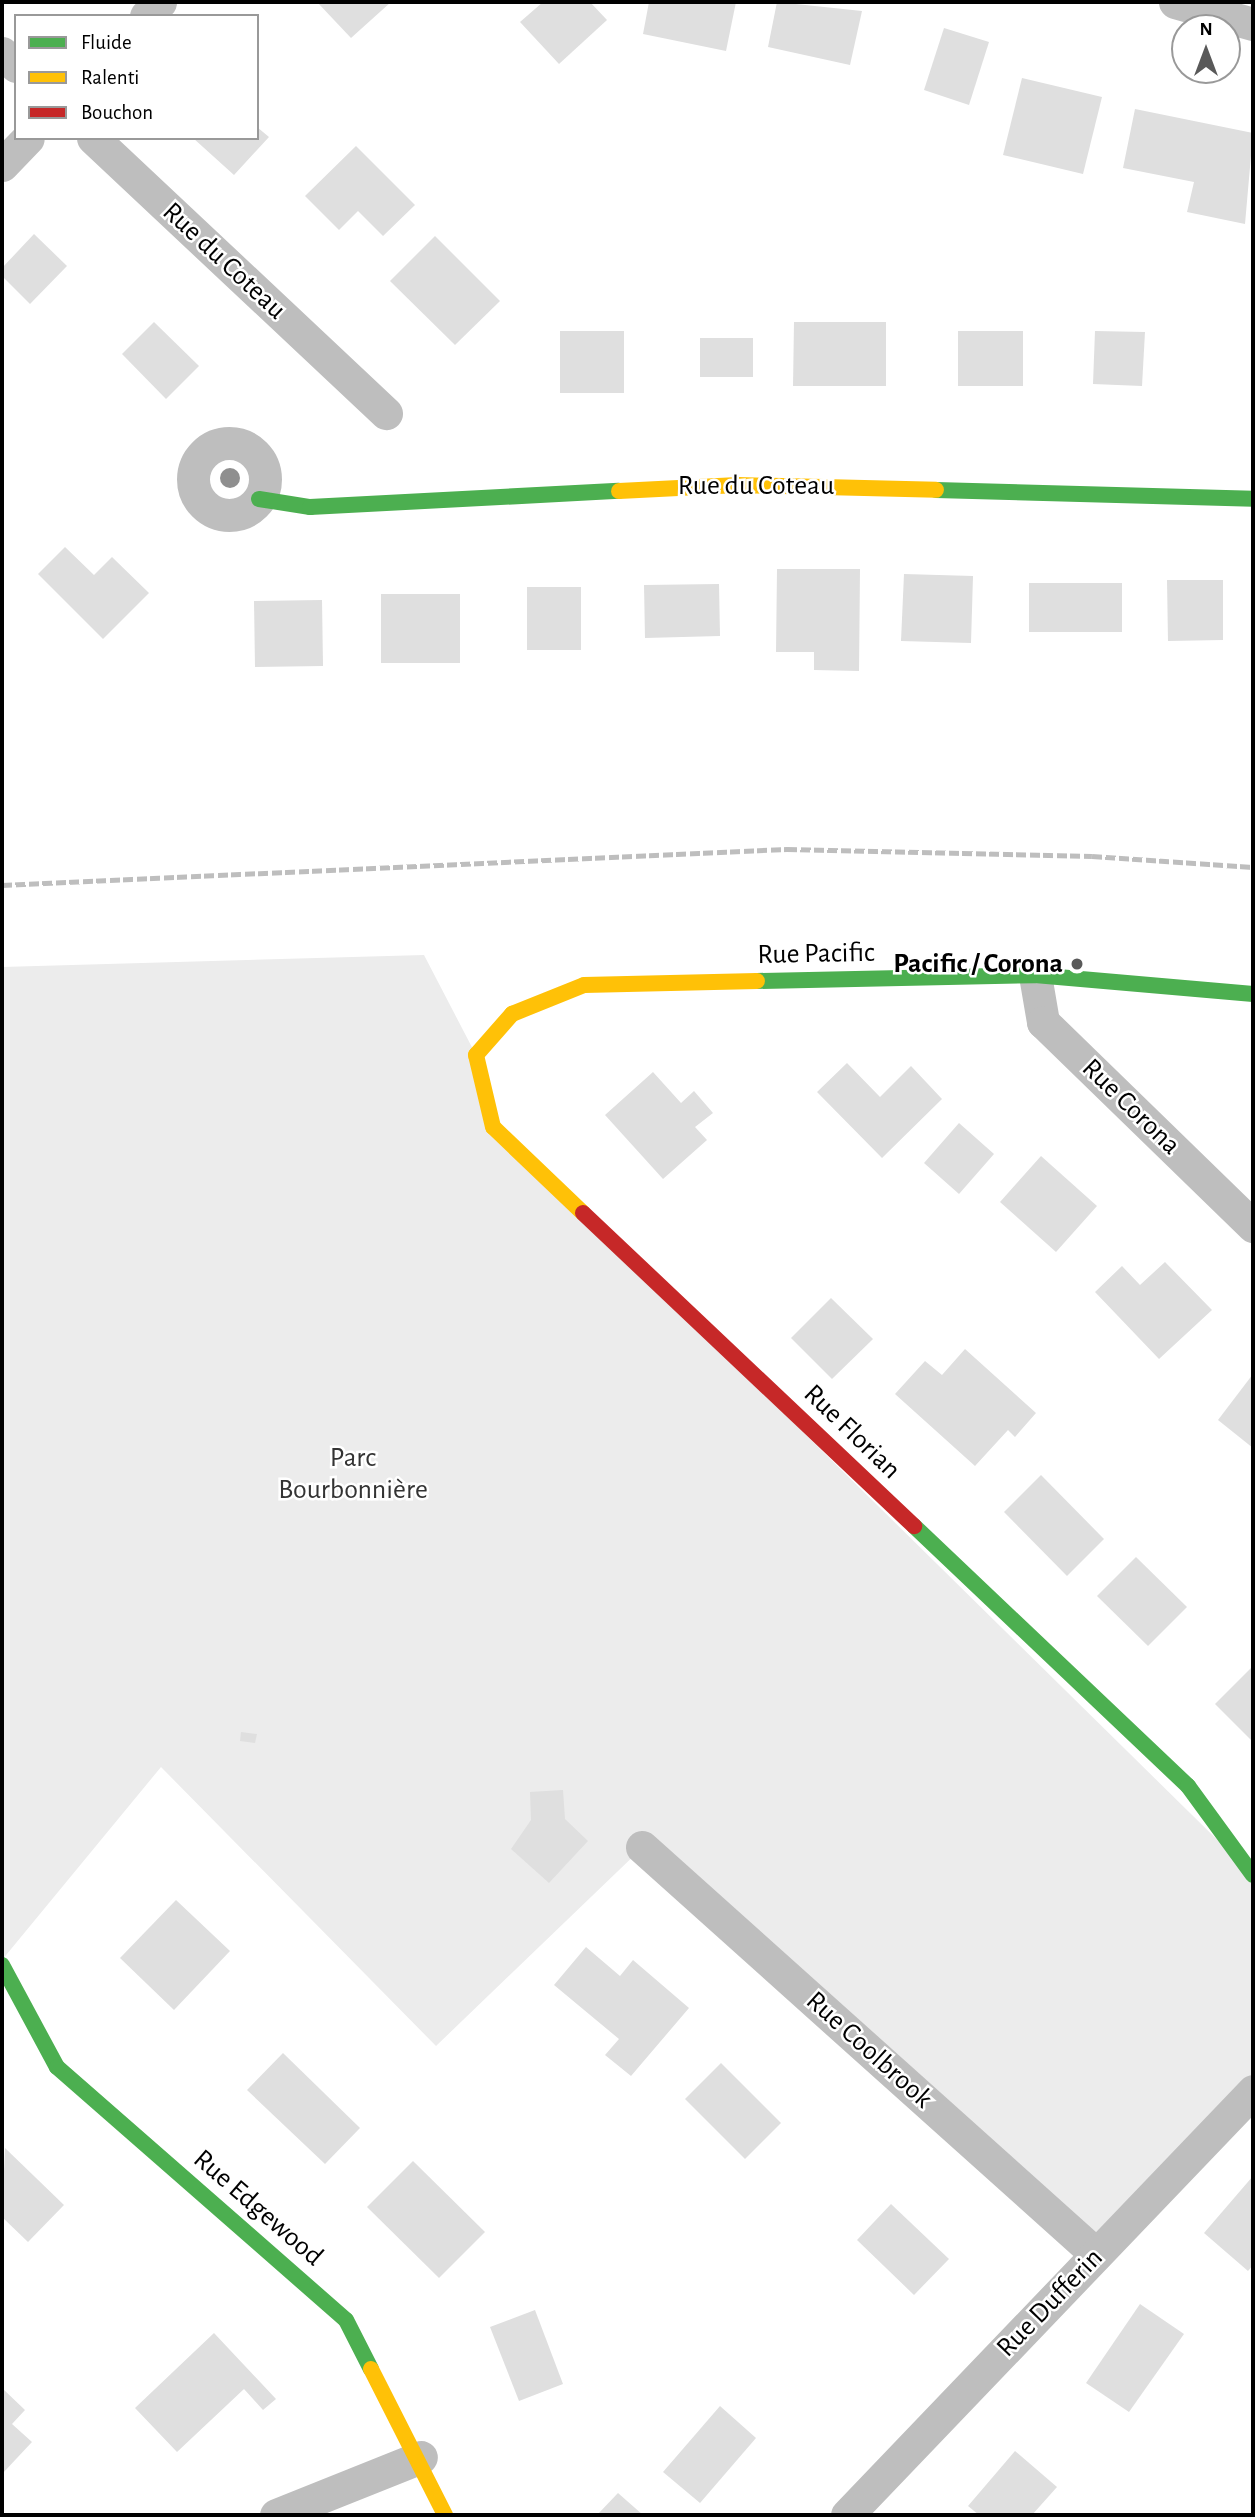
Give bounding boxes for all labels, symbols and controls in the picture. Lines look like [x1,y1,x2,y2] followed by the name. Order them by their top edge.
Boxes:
[14,14,259,140] legend
[1171,14,1241,84] north arrow
[1199,20,1213,39] text: N
[81,32,132,53] text: Fluide
[81,67,139,88] text: Ralenti
[81,102,153,123] text: Bouchon
[155,195,293,327] street label: Rue du Coteau
[678,469,834,503] street label: Rue du Coteau
[757,936,875,972] street label: Rue Pacific
[893,947,1063,981] place label: Pacific / Corona
[1069,956,1085,972] marker: Pacific / Corona
[1075,1052,1187,1162] street label: Rue Corona
[796,1377,908,1487] street label: Rue Florian
[278,1441,428,1507] park label: Parc Bourbonnière
[799,1984,939,2116] street label: Rue Coolbrook
[186,2142,330,2274] street label: Rue Edgewood
[990,2242,1110,2364] street label: Rue Dufferin

